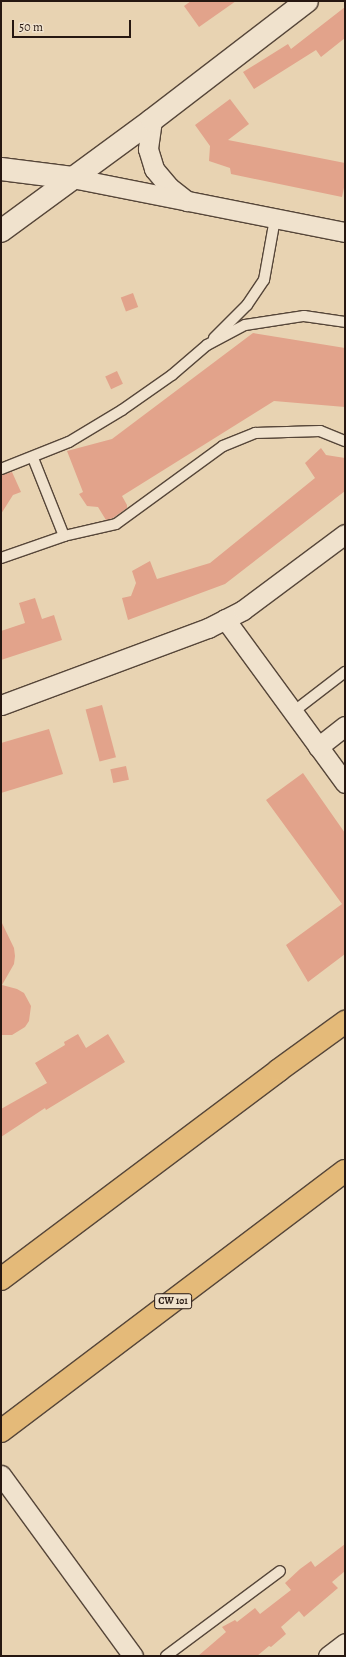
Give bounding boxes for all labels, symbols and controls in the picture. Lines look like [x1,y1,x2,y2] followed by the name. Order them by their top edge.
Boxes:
[14,12,133,38] scale bar
[19,19,43,35] text: 50 m
[154,1293,192,1309] road number: CW 101

